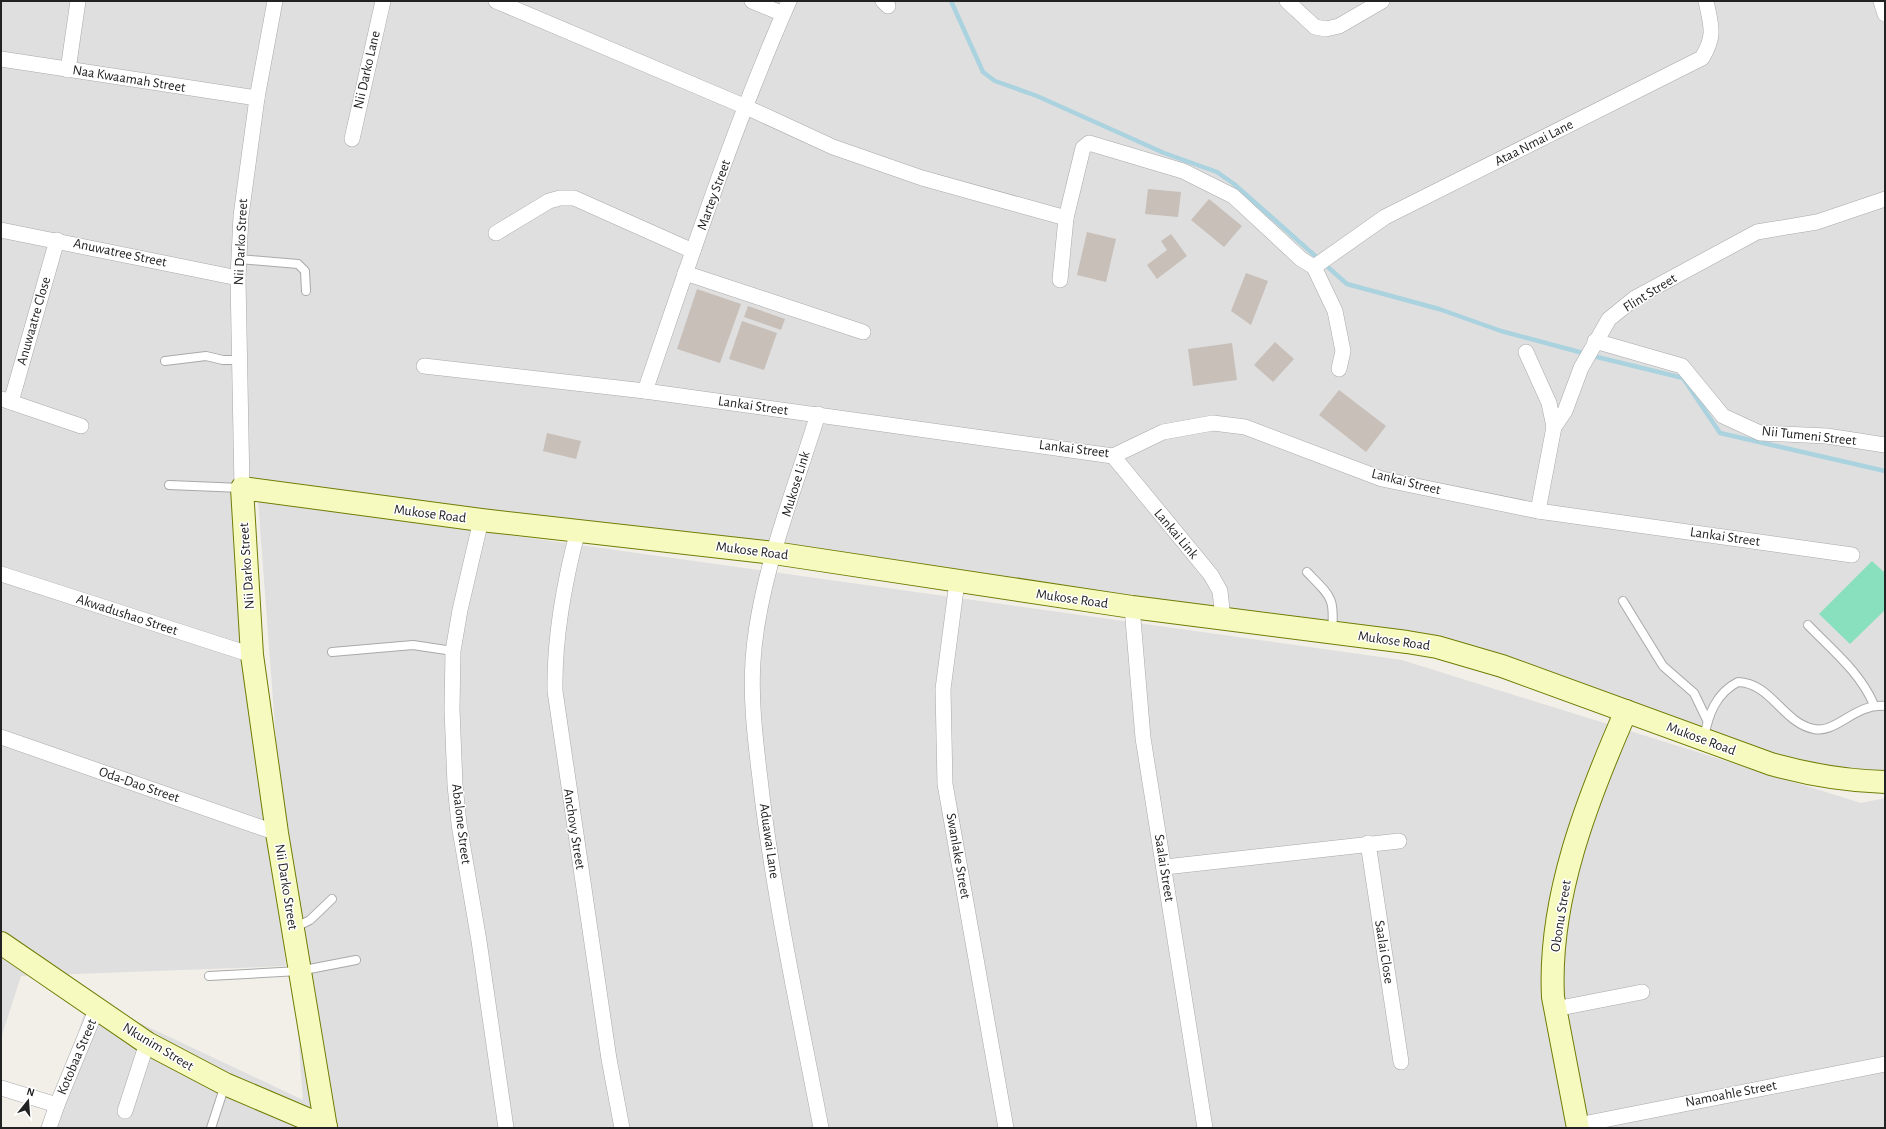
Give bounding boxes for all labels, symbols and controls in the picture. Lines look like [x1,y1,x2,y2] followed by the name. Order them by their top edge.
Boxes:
[351,30,383,110] street label: Nii Darko Lane
[72,63,187,95] street label: Naa Kwaamah Street
[1492,117,1576,169] street label: Ataa Nmai Lane
[695,157,733,232] street label: Martey Street
[232,198,250,286] street label: Nii Darko Street
[72,236,168,270] street label: Anuwatree Street
[1621,271,1680,315] street label: Flint Street
[15,275,53,367] street label: Anuwaatre Close
[717,394,789,418] street label: Lankai Street
[1761,424,1857,448] street label: Nii Tumeni Street
[1038,438,1110,460] street label: Lankai Street
[779,449,813,518] street label: Mukose Link
[1370,467,1442,497] street label: Lankai Street
[393,503,467,525] street label: Mukose Road
[1151,506,1201,562] street label: Lankai Link
[237,522,257,610] street label: Nii Darko Street
[1689,525,1761,549] street label: Lankai Street
[715,540,789,562] street label: Mukose Road
[1035,587,1109,611] street label: Mukose Road
[75,592,180,638] street label: Akwadushao Street
[1357,629,1431,653] street label: Mukose Road
[1664,720,1738,758] street label: Mukose Road
[97,765,182,805] street label: Oda-Dao Street
[449,783,473,866] street label: Abalone Street
[561,788,587,871] street label: Anchovy Street
[757,803,781,879] street label: Aduawai Lane
[944,812,973,901] street label: Swanlake Street
[1152,833,1176,903] street label: Saalai Street
[272,843,300,932] street label: Nii Darko Street
[1548,879,1574,953] street label: Obonu Street
[1372,919,1396,985] street label: Saalai Close
[55,1017,99,1097] street label: Kotobaa Street
[120,1020,196,1074] street label: Nkunim Street
[1684,1078,1778,1110] street label: Namoahle Street
[8,1081,48,1121] north arrow
[26,1086,36,1098] text: N

